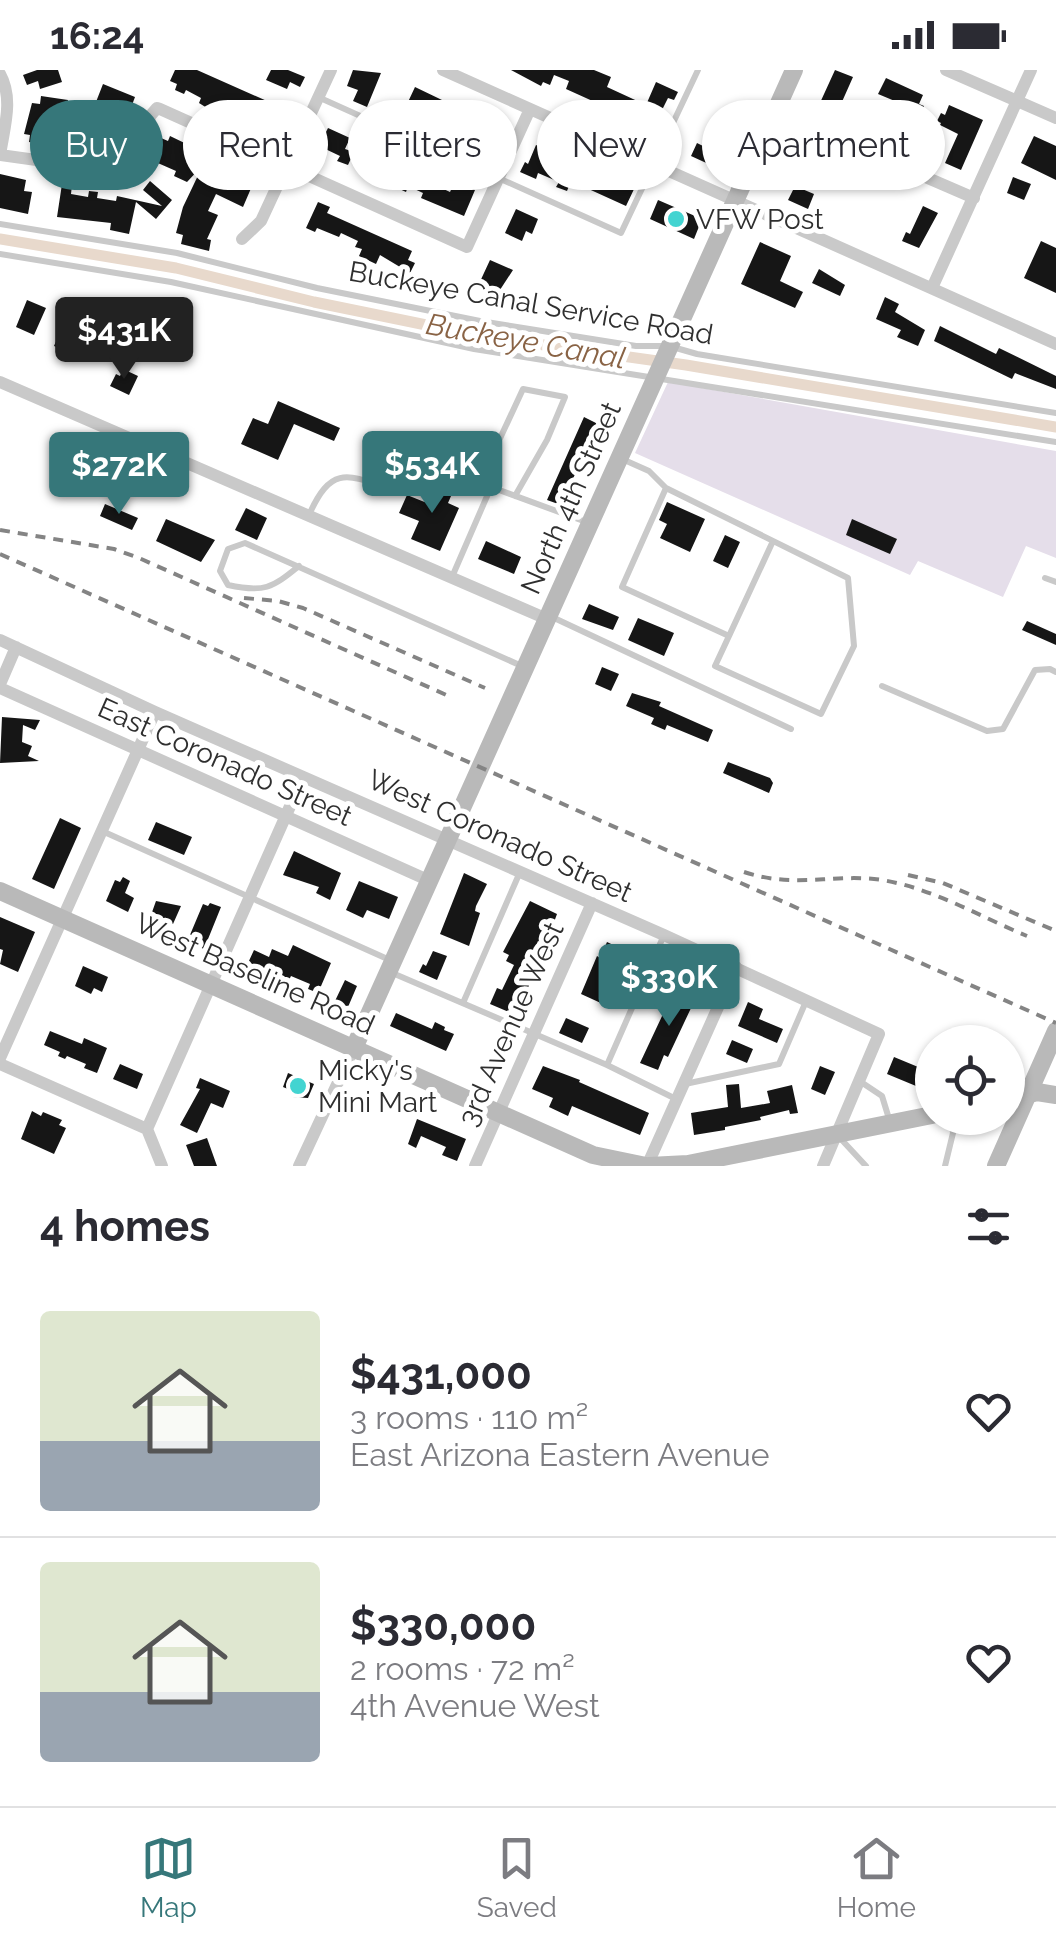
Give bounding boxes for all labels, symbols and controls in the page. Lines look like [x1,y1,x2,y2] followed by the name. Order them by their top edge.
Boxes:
[50,13,144,58] text: 16:24
[30,100,163,190] chip: Buy
[183,100,328,190] chip: Rent
[348,100,517,190] chip: Filters
[537,100,682,190] chip: New
[702,100,945,190] chip: Apartment
[696,203,824,236] place label: VFW Post
[665,208,687,230] marker: VFW Post
[346,254,716,352] street label: Buckeye Canal Service Road
[54,297,194,382] pin: $431K
[424,306,628,376] water label: Buckeye Canal
[77,311,171,348] text: $431K
[514,396,628,599] street label: North 4th Street
[362,431,502,516] pin: $534K
[49,432,189,517] pin: $272K
[384,445,480,482] text: $534K
[71,446,167,483] text: $272K
[93,691,358,833] street label: East Coronado Street
[363,763,638,910] street label: West Coronado Street
[130,906,380,1042] street label: West Baseline Road
[451,917,571,1131] street label: 3rd Avenue West
[599,944,739,1029] pin: $330K
[621,958,717,995] text: $330K
[915,1025,1025,1135] map controls
[915,1025,1025,1135] button: locate
[318,1054,438,1119] place label: Micky's Mini Mart
[287,1075,309,1097] marker: Micky's Mini Mart
[961,1199,1016,1254] icon: filters
[40,1202,210,1251] text: 4 homes
[350,1350,532,1399] text: $431,000
[120,1351,240,1471] icon: home
[961,1384,1016,1439] icon: heart
[350,1399,588,1436] text: 3 rooms · 110 m²
[350,1436,770,1473] text: East Arizona Eastern Avenue
[350,1601,536,1650] text: $330,000
[120,1602,240,1722] icon: home
[961,1635,1016,1690] icon: heart
[350,1650,575,1687] text: 2 rooms · 72 m²
[350,1687,600,1724] text: 4th Avenue West
[140,1831,197,1924] tab: Map
[477,1831,557,1924] tab: Saved
[837,1831,916,1924] tab: Home

